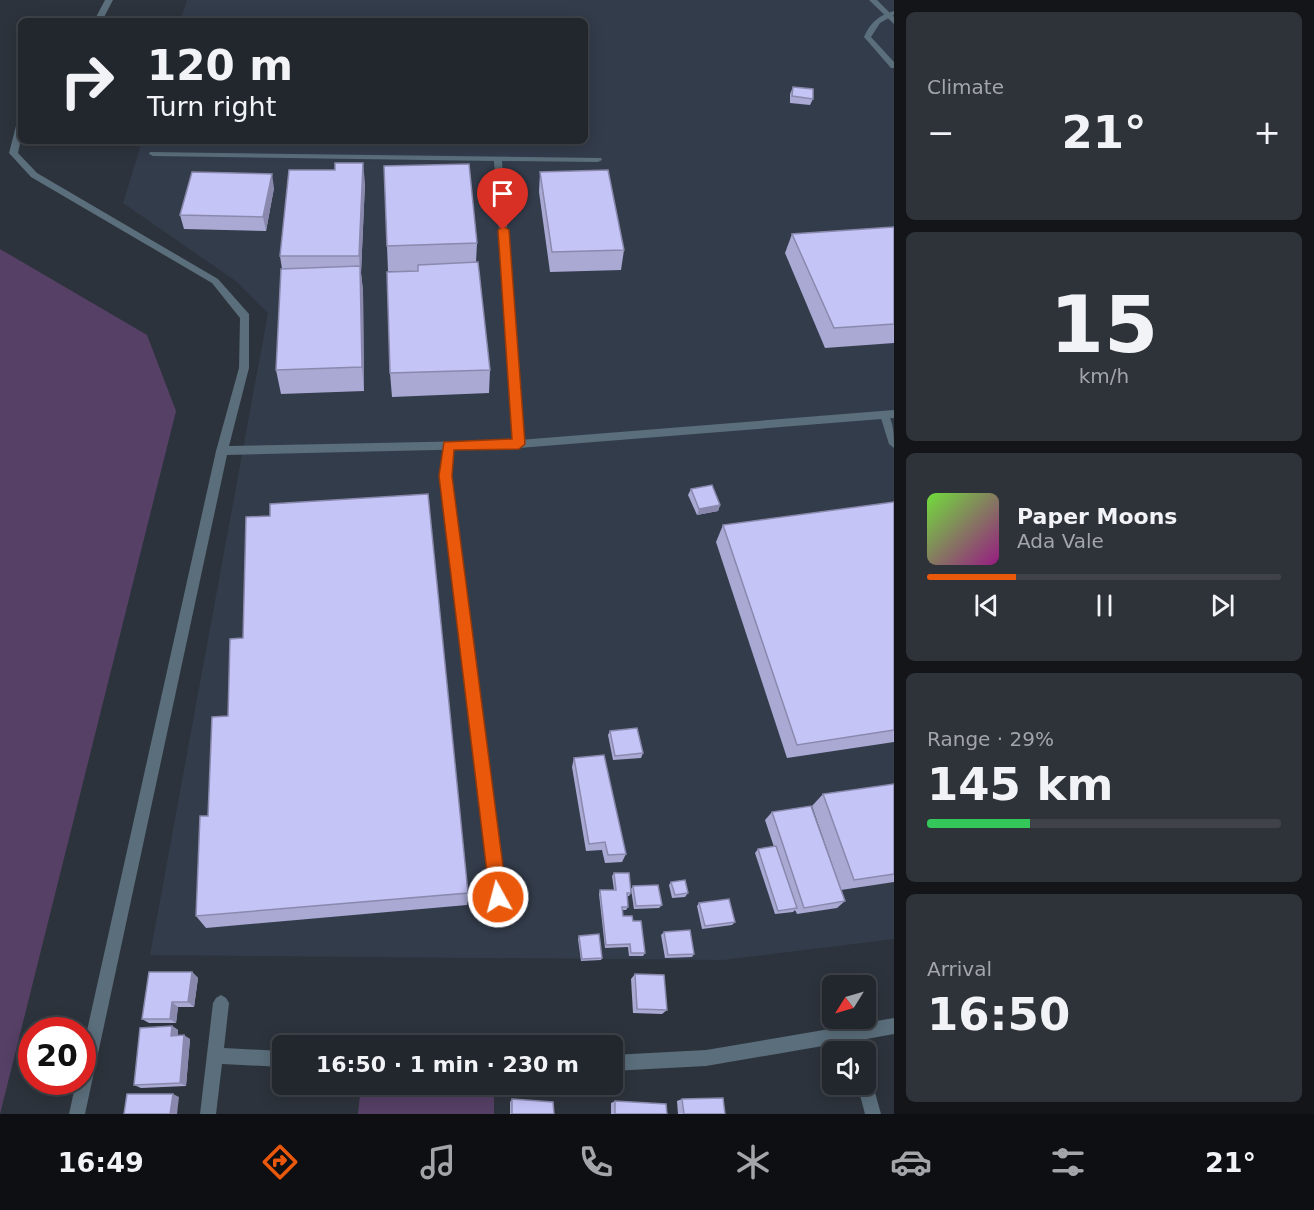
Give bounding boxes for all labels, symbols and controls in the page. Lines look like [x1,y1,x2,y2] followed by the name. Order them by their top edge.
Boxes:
[147,41,293,90] text: 120 m
[48,42,126,120] icon: right
[927,75,1004,99] text: Climate
[147,91,276,122] text: Turn right
[1061,106,1147,159] text: 21°
[927,113,955,152] text: −
[1253,113,1281,152] text: +
[477,168,528,230] pin
[486,177,519,210] icon: arrive
[1050,280,1158,370] text: 15
[1079,364,1129,388] text: km/h
[1017,504,1177,529] text: Paper Moons
[1017,529,1104,553] text: Ada Vale
[970,589,1003,622] icon: previous
[1088,589,1121,622] icon: pause
[1206,589,1239,622] icon: next
[927,727,1054,751] text: Range · 29%
[927,758,1113,811] text: 145 km
[466,865,530,929] position arrow
[927,957,992,981] text: Arrival
[822,975,876,1029] north arrow
[822,975,876,1095] map controls
[927,988,1070,1041] text: 16:50
[18,1017,96,1095] speed limit sign: 20
[822,1041,876,1095] button: sound
[316,1052,579,1077] text: 16:50 · 1 min · 230 m
[259,1141,301,1183] icon: directions
[417,1141,459,1183] icon: music
[575,1141,617,1183] icon: phone
[732,1141,774,1183] icon: climate
[890,1141,932,1183] icon: car
[1047,1141,1089,1183] icon: filters
[58,1147,144,1178] text: 16:49
[1205,1147,1256,1178] text: 21°

